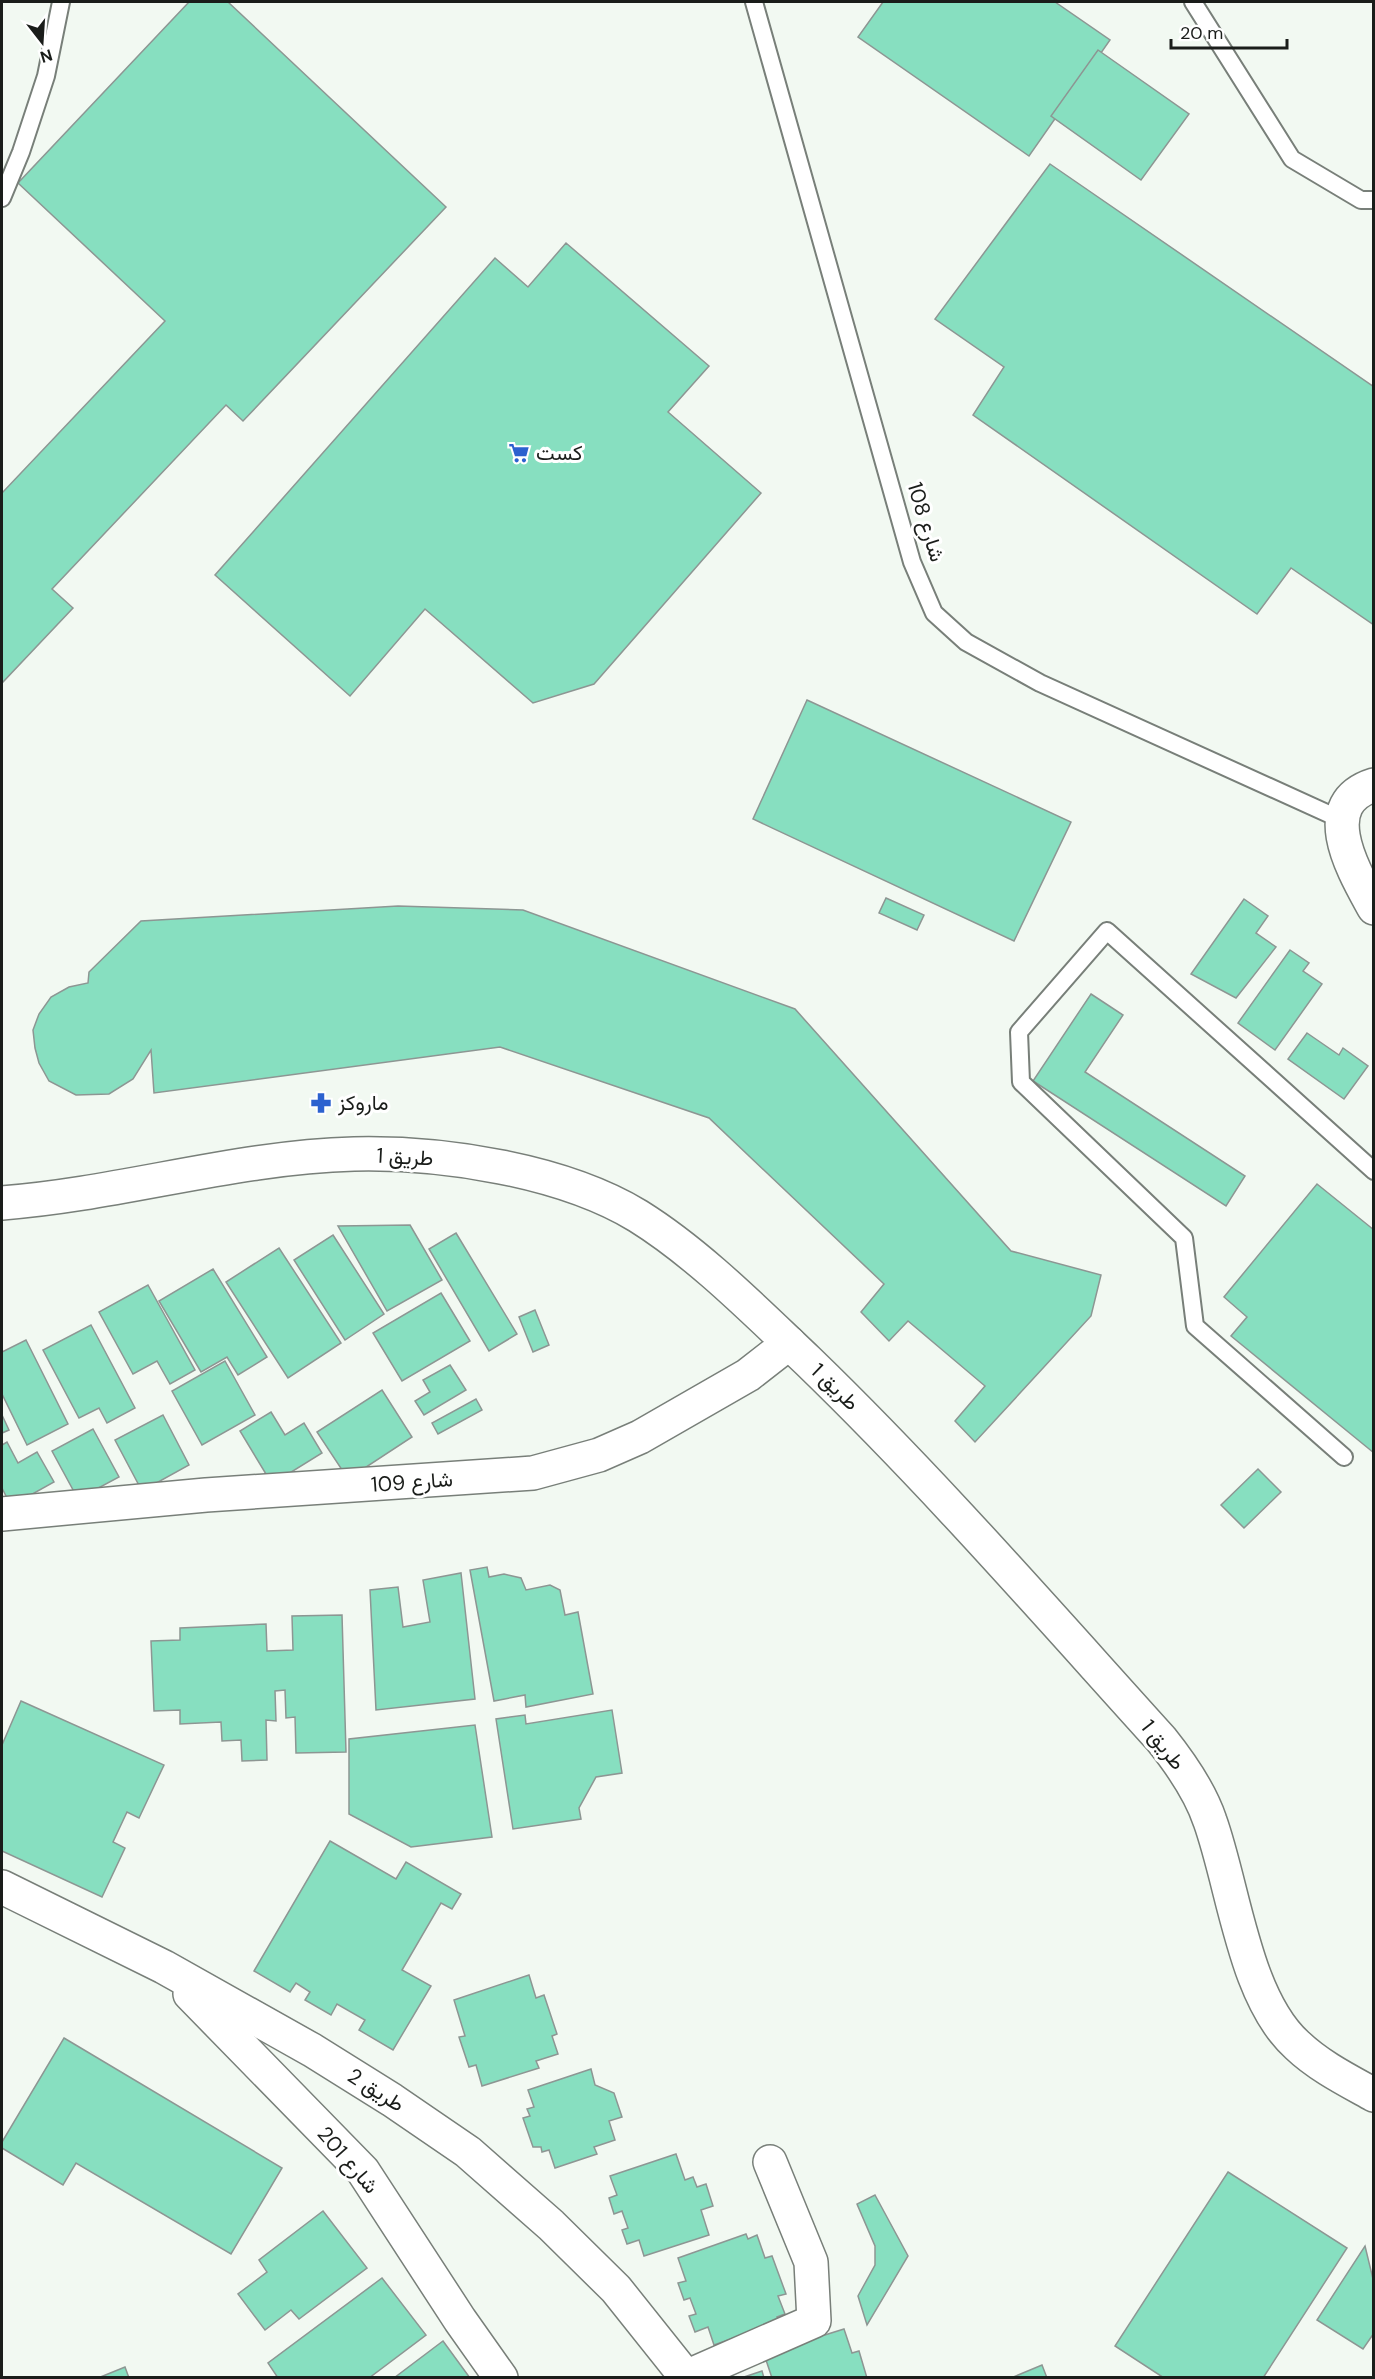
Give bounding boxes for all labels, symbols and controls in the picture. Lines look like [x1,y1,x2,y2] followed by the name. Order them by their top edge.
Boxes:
[12,12,72,72] north arrow
[1171,12,1286,50] scale bar
[1180,21,1223,45] text: 20 m
[38,44,55,68] text: N
[536,439,583,467] place label: كست
[507,441,531,465] supermarket icon: كست
[901,479,951,565] street label: شارع 108
[337,1089,388,1117] place label: ماروكز
[309,1091,333,1115] pharmacy icon: ماروكز
[376,1142,434,1172] street label: طريق 1
[805,1357,865,1417] street label: طريق 1
[370,1465,454,1499] street label: شارع 109
[1135,1714,1191,1776] street label: طريق 1
[342,2062,410,2118] street label: طريق 2
[311,2120,385,2200] street label: شارع 201

